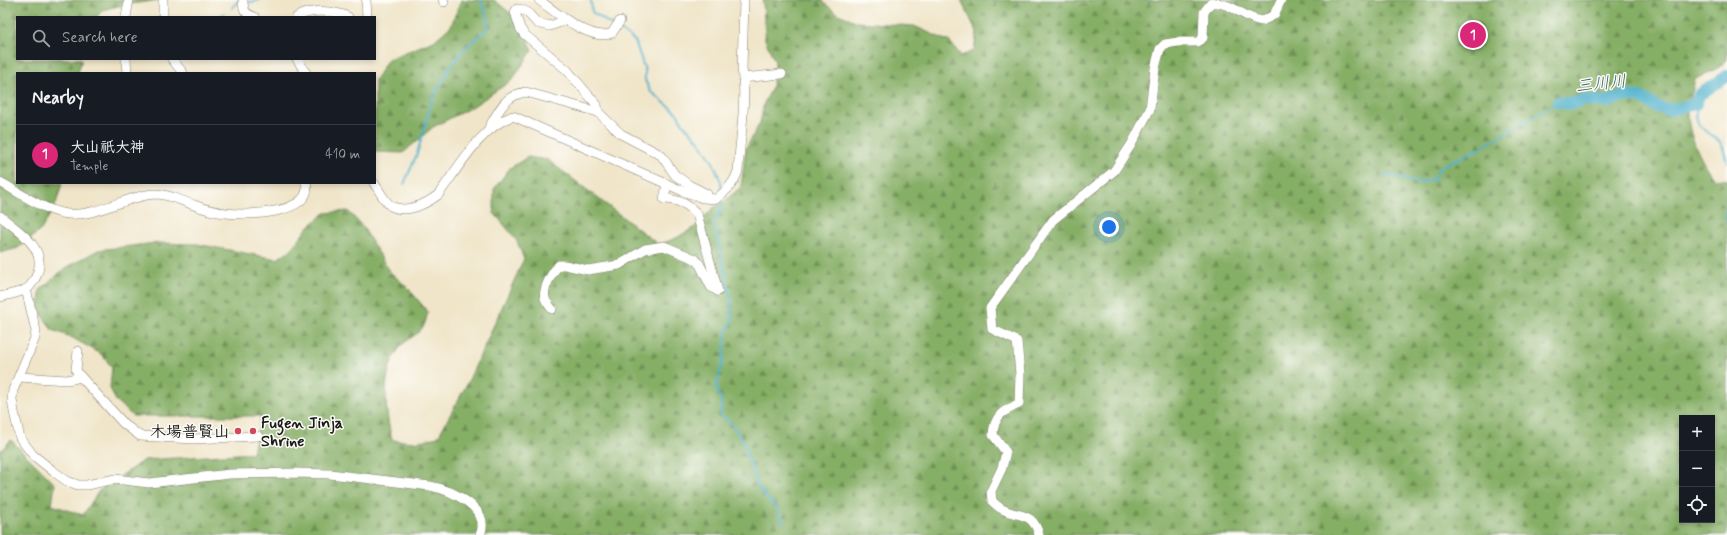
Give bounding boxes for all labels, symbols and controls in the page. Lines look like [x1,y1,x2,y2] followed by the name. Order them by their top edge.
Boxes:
[16,16,376,60] search box
[1460,20,1486,50] pin: 1
[30,27,52,49] icon: search
[62,28,138,48] text: Search here
[1575,70,1628,98] water label: 三川川
[32,87,84,109] text: Nearby
[70,138,145,158] text: 大山祇大神
[42,146,48,163] text: 1
[325,146,360,163] text: 410 m
[70,158,108,175] text: Temple
[1099,217,1119,237] your location
[261,413,343,452] place label: Fugen Jinja Shrine
[1679,415,1715,523] map controls
[1679,415,1715,451] button: +
[150,422,230,443] place label: 木場普賢山
[233,426,243,436] marker: 木場普賢山
[248,426,258,436] marker: Fugen Jinja Shrine
[1679,451,1715,487] button: −
[1679,487,1715,523] button: locate

